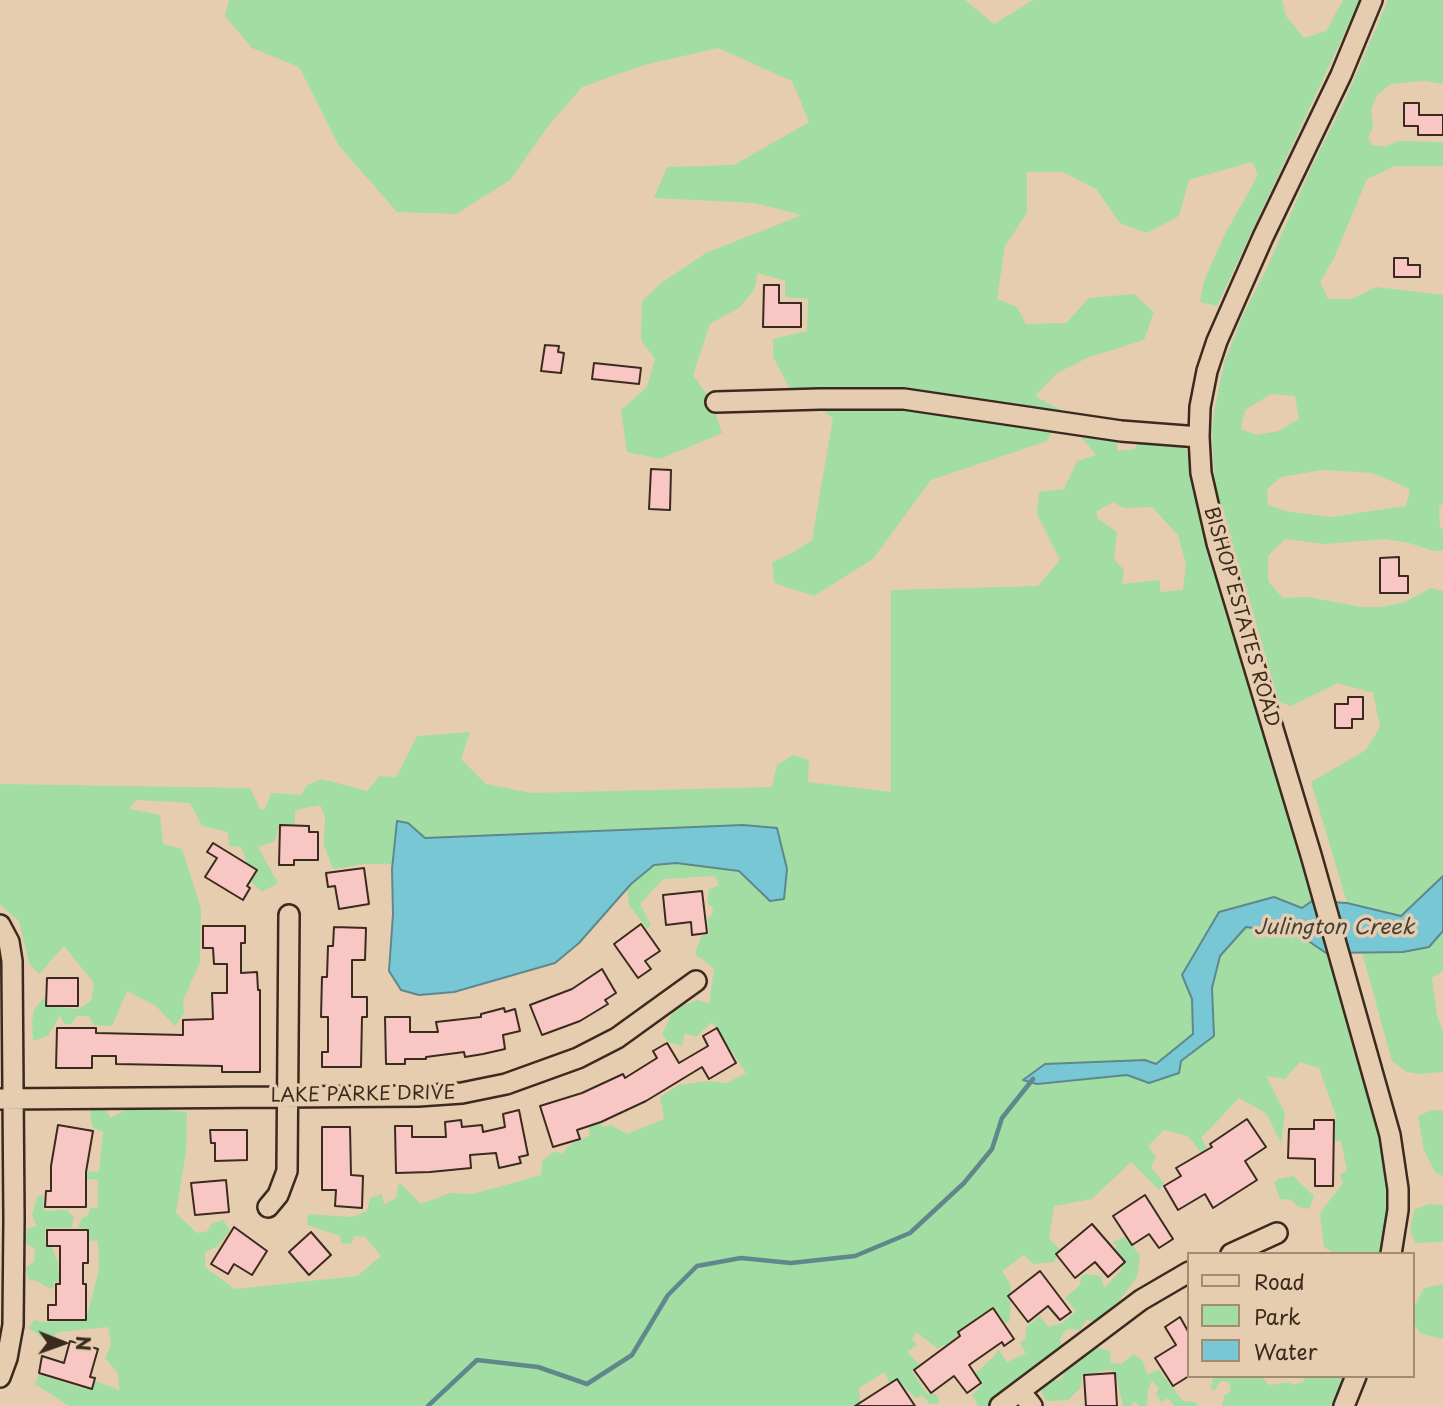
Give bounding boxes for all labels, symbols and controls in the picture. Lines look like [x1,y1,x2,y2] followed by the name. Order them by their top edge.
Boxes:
[1199,504,1283,730] street label: BISHOP ESTATES ROAD
[1253,915,1415,941] water label: Julington Creek
[270,1082,456,1108] street label: LAKE PARKE DRIVE
[1188,1252,1415,1378] legend
[1254,1265,1305,1297] text: Road
[1254,1300,1301,1332] text: Park
[28,1308,98,1378] north arrow
[1254,1335,1317,1367] text: Water
[70,1336,98,1351] text: N

